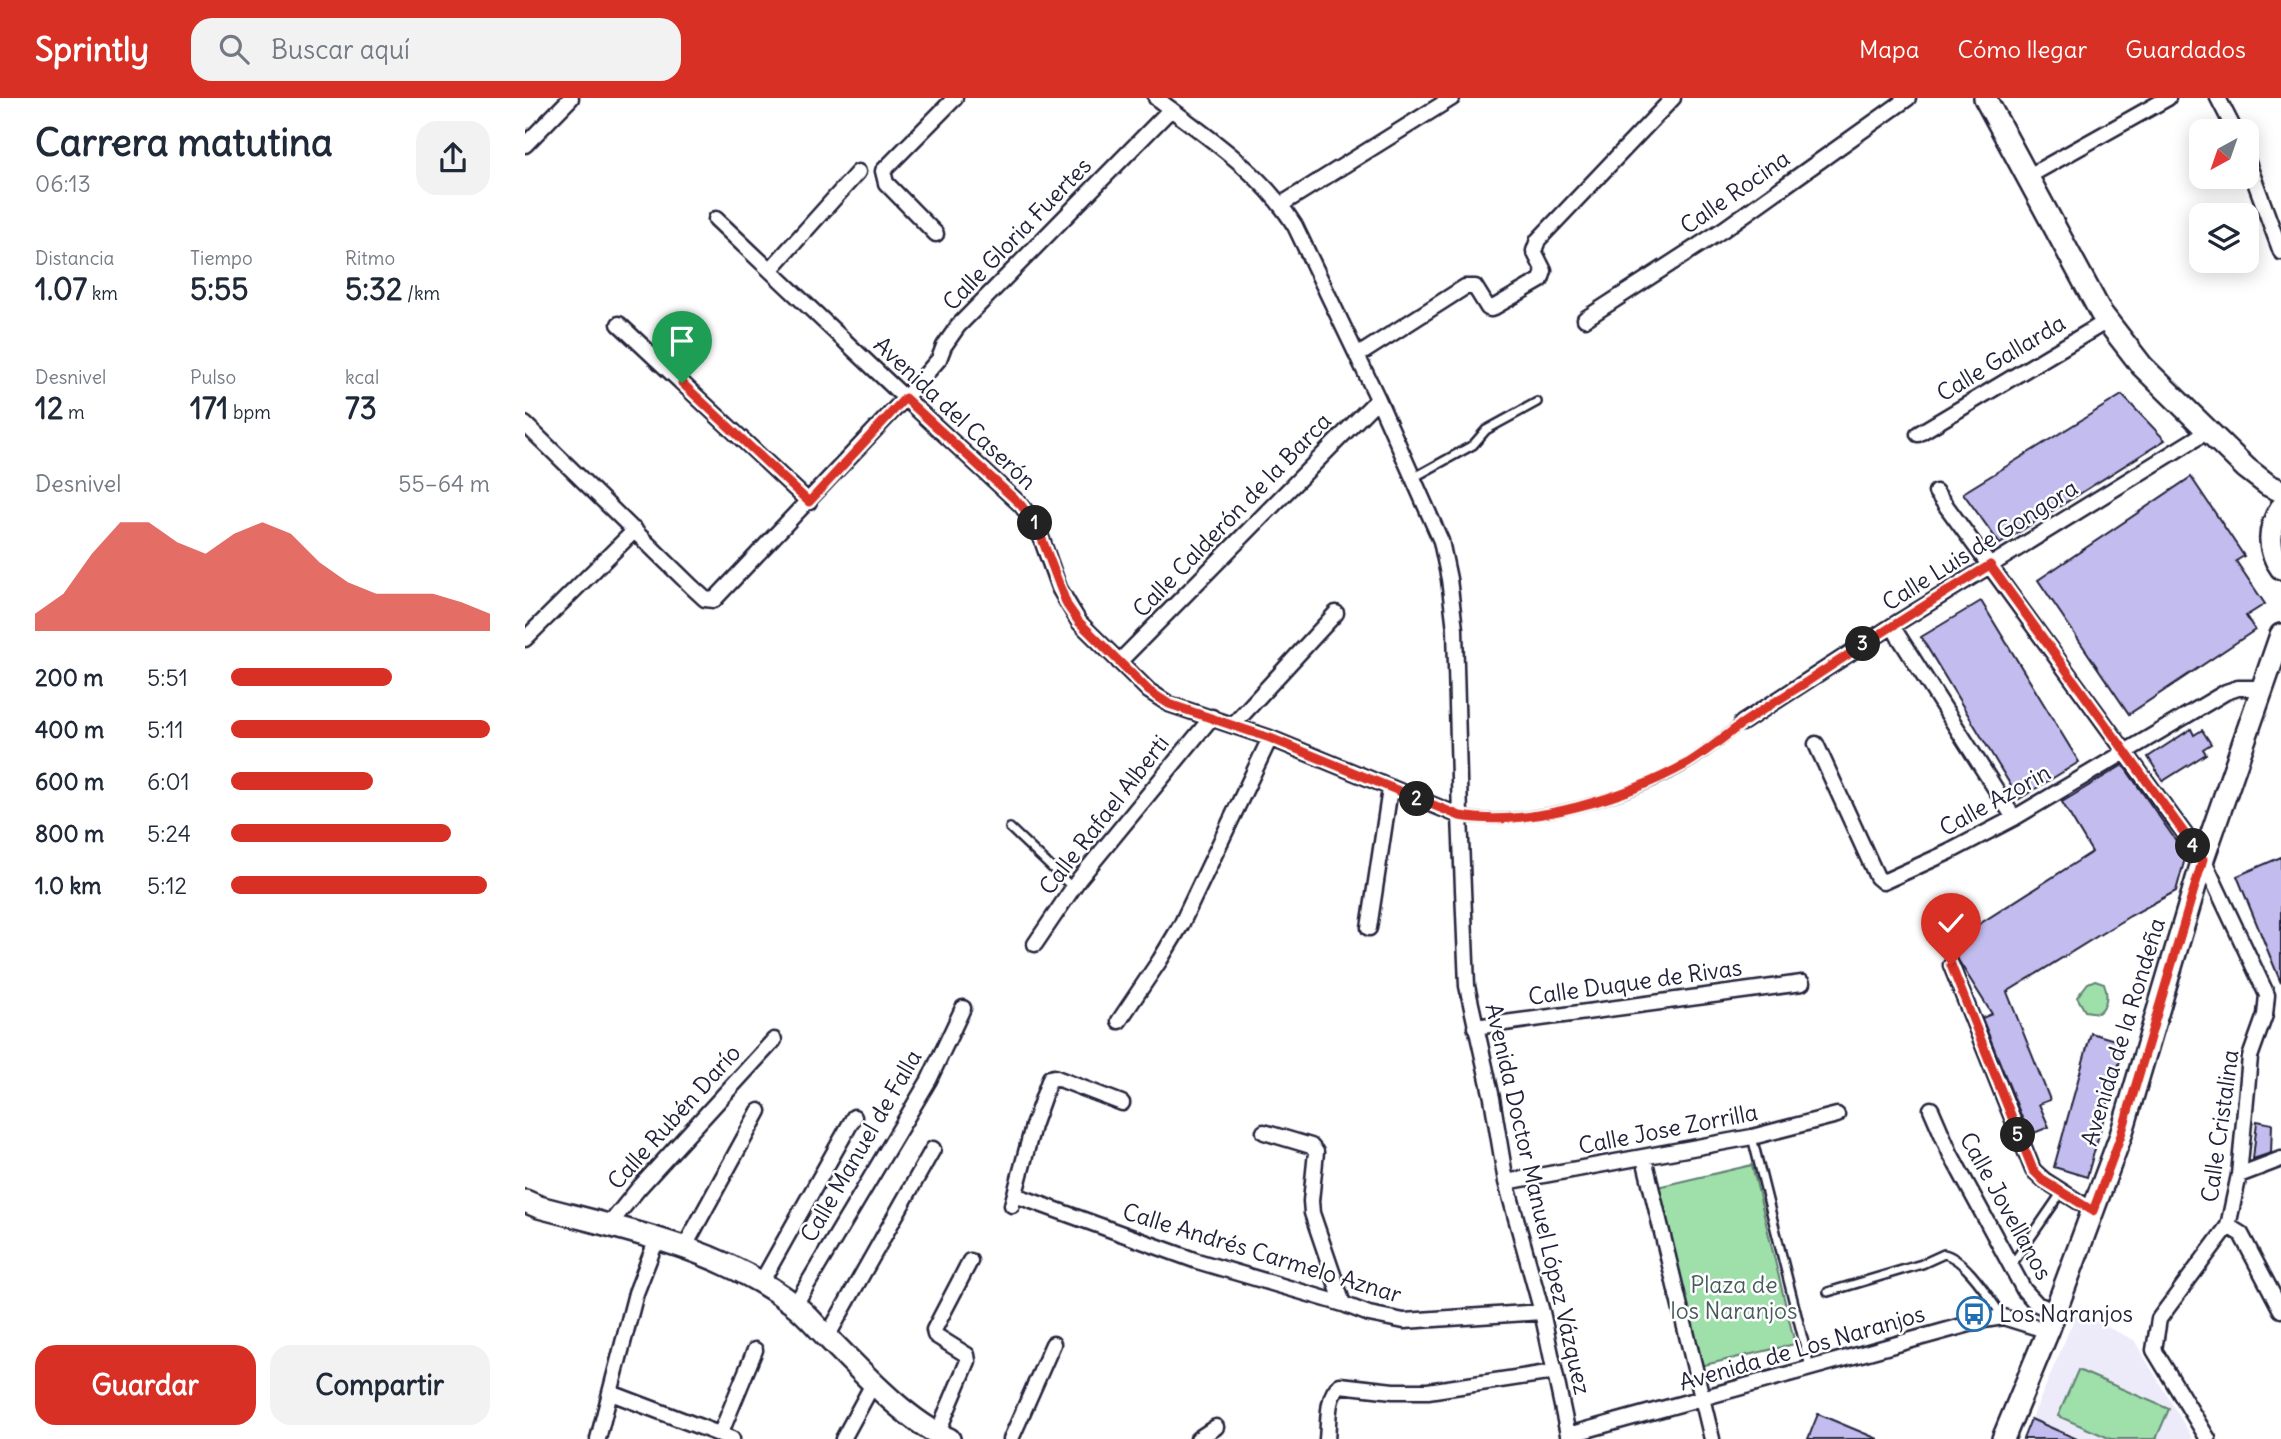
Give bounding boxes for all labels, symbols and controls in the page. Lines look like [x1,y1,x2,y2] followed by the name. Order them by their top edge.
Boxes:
[191,18,681,81] search box
[35,28,149,70] text: Sprintly
[215,30,253,68] icon: search
[271,33,410,66] text: Buscar aquí
[1859,34,1919,64] text: Mapa
[1957,34,2087,64] text: Cómo llegar
[2125,34,2246,64] text: Guardados
[35,119,333,166] text: Carrera matutina
[2189,119,2259,189] north arrow
[2189,119,2259,273] map controls
[416,121,490,195] button: share
[1674,143,1795,240] street label: Calle Rocina
[936,151,1097,316] street label: Calle Gloria Fuertes
[35,169,91,198] text: 06:13
[2189,203,2259,273] button: layers
[35,246,114,270] text: Distancia
[190,246,253,270] text: Tiempo
[345,246,395,270] text: Ritmo
[35,270,87,308] text: 1.07
[190,270,249,308] text: 5:55
[345,270,403,308] text: 5:32
[87,281,118,305] text: km
[403,281,440,305] text: /km
[1931,308,2070,407] street label: Calle Gallarda
[652,311,712,383] pin
[663,322,701,360] icon: arrive
[868,330,1043,495] street label: Avenida del Caserón
[35,365,106,389] text: Desnivel
[190,365,236,389] text: Pulso
[345,365,379,389] text: kcal
[35,389,63,427] text: 12
[190,389,229,427] text: 171
[345,389,377,427] text: 73
[63,400,85,424] text: m
[229,400,271,424] text: bpm
[1126,406,1337,623] street label: Calle Calderón de la Barca
[35,469,121,498] text: Desnivel
[398,469,490,498] text: 55–64 m
[1877,473,2083,617] street label: Calle Luis de Gongora
[1017,506,1053,540] pin: 1
[1031,510,1038,534] text: 1
[1845,626,1881,662] pin: 3
[1857,631,1868,655] text: 3
[35,663,104,692] text: 200 m
[147,663,188,692] text: 5:51
[35,715,104,744] text: 400 m
[147,715,184,744] text: 5:11
[1032,729,1175,900] street label: Calle Rafael Alberti
[1934,757,2055,842] street label: Calle Azorin
[35,767,104,796] text: 600 m
[147,767,190,796] text: 6:01
[1399,782,1435,816] pin: 2
[1411,786,1422,810] text: 2
[35,819,104,848] text: 800 m
[147,819,191,848] text: 5:24
[2175,828,2211,864] pin: 4
[2187,833,2198,857] text: 4
[35,871,101,900] text: 1.0 km
[147,871,187,900] text: 5:12
[1921,893,1981,965] pin
[1932,904,1970,942] icon: check
[2074,914,2171,1149] street label: Avenida de la Rondeña
[1526,952,1744,1011] street label: Calle Duque de Rivas
[1479,1001,1598,1397] street label: Avenida Doctor Manuel López Vázquez
[601,1038,746,1195] street label: Calle Rubén Darío
[794,1044,927,1247] street label: Calle Manuel de Falla
[2194,1048,2245,1204] street label: Calle Cristalina
[1576,1097,1760,1160] street label: Calle Jose Zorrilla
[2001,1118,2035,1152] pin: 5
[2012,1122,2023,1146] text: 5
[1954,1127,2059,1285] street label: Calle Jovellanos
[1119,1196,1406,1309] street label: Calle Andrés Carmelo Aznar
[1671,1270,1797,1325] park label: Plaza de los Naranjos
[1955,1295,1993,1333] bus stop icon: Los Naranjos
[1676,1299,1928,1396] street label: Avenida de Los Naranjos
[1999,1299,2133,1328] place label: Los Naranjos
[35,1345,256,1425] button: Guardar
[270,1345,490,1425] button: Compartir

